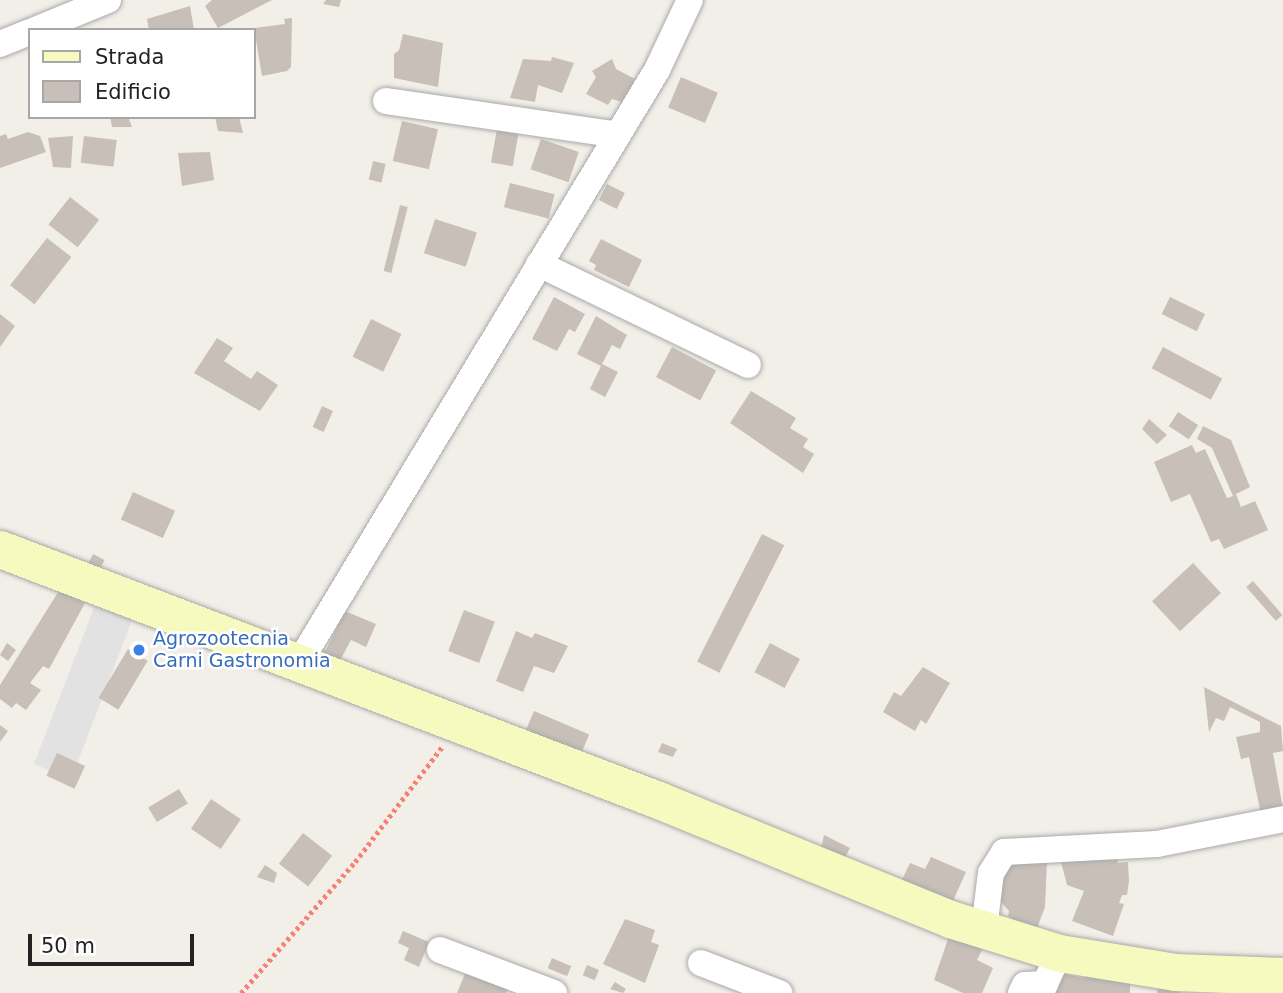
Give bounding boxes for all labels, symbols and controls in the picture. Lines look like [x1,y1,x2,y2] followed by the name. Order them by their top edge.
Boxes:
[28,28,256,119] legend
[95,45,164,69] text: Strada
[95,80,171,104] text: Edificio
[153,628,331,672] place label: Agrozootecnia Carni Gastronomia
[131,642,147,658] marker: Agrozootecnia Carni Gastronomia
[32,920,198,964] scale bar
[41,934,95,958] text: 50 m

